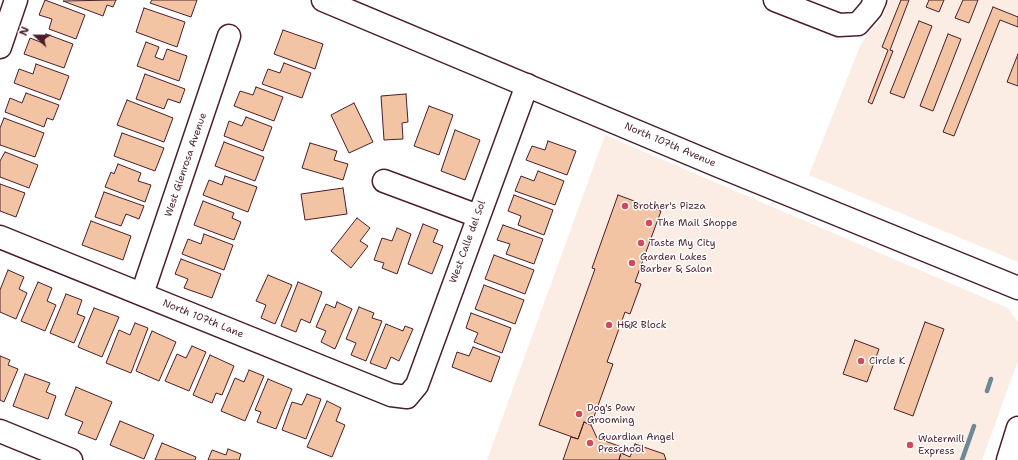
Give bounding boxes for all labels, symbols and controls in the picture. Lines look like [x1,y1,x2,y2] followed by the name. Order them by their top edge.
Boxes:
[16,16,56,56] north arrow
[16,24,33,38] text: N
[163,111,209,219] street label: West Glenrosa Avenue
[623,120,717,170] street label: North 107th Avenue
[447,199,489,285] street label: West Calle del Sol
[633,200,706,212] place label: Brother's Pizza
[620,201,630,211] marker: Brother's Pizza
[657,217,738,229] place label: The Mail Shoppe
[644,218,654,228] marker: The Mail Shoppe
[649,237,716,249] place label: Taste My City
[636,238,646,248] marker: Taste My City
[640,251,712,274] place label: Garden Lakes Barber & Salon
[627,258,637,268] marker: Garden Lakes Barber & Salon
[161,297,245,341] street label: North 107th Lane
[617,319,666,331] place label: H&R Block
[604,320,614,330] marker: H&R Block
[869,355,905,367] place label: Circle K
[856,356,866,366] marker: Circle K
[587,402,635,426] place label: Dog's Paw Grooming
[574,409,584,419] marker: Dog's Paw Grooming
[598,431,674,454] place label: Guardian Angel Preschool
[918,433,965,456] place label: Watermill Express
[585,438,595,448] marker: Guardian Angel Preschool
[905,440,915,450] marker: Watermill Express

